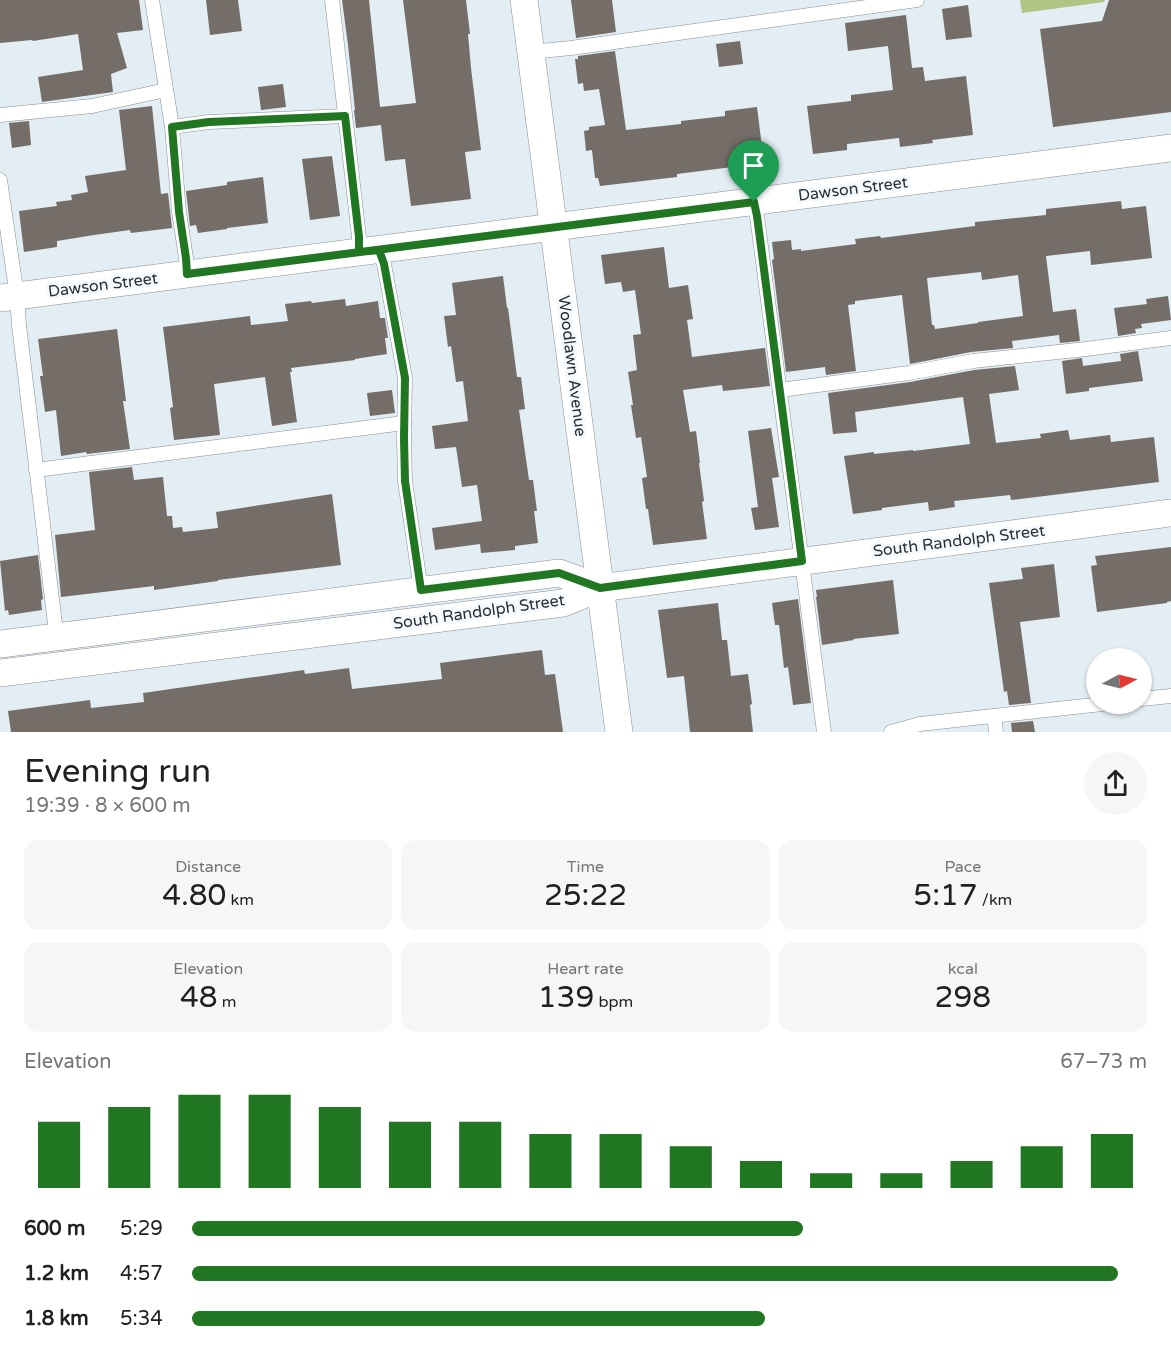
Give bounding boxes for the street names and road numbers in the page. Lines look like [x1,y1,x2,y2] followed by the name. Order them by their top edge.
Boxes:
[797,172,909,206] street label: Dawson Street
[47,268,159,302] street label: Dawson Street
[553,294,591,438] street label: Woodlawn Avenue
[872,521,1046,561] street label: South Randolph Street
[392,590,566,634] street label: South Randolph Street

